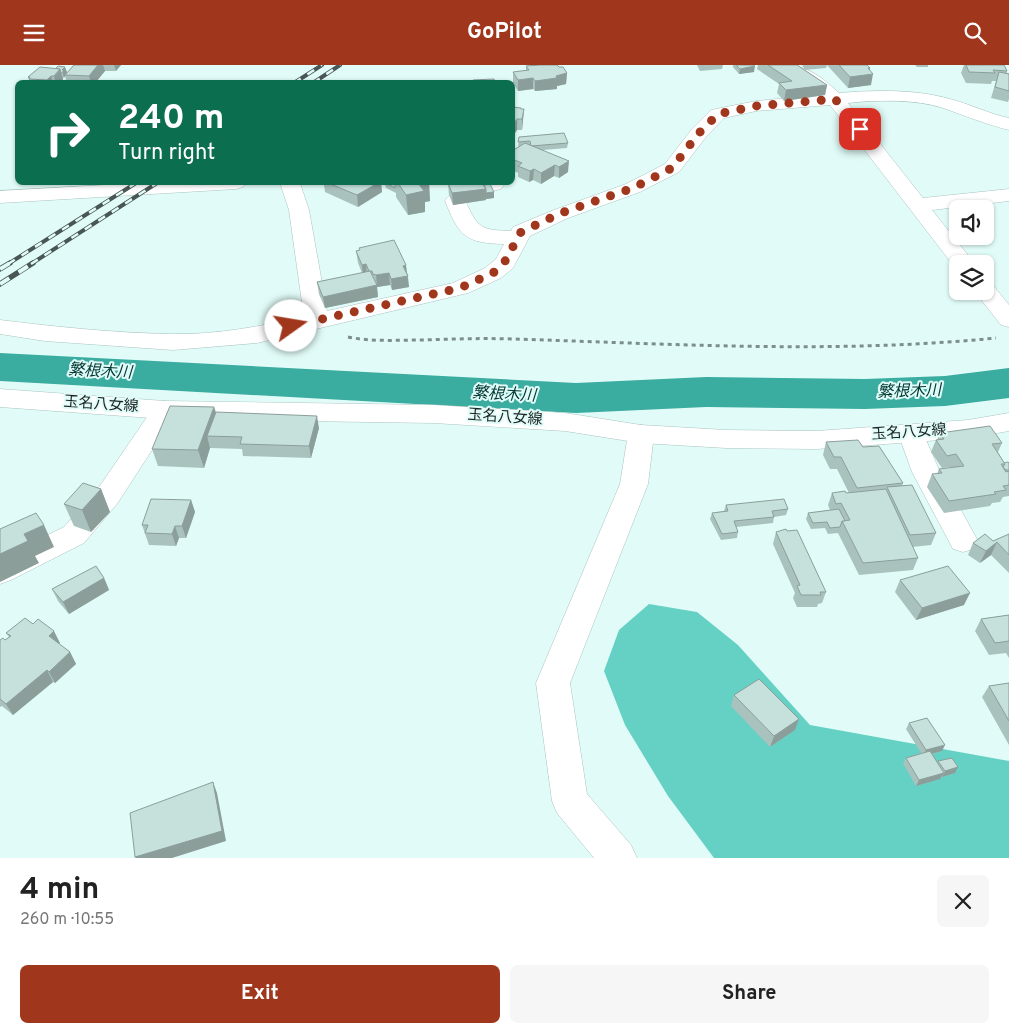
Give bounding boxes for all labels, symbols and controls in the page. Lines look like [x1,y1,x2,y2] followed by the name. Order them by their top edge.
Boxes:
[20,19,48,47] icon: menu
[467,19,542,46] text: GoPilot
[961,19,989,47] icon: search
[118,97,224,141] text: 240 m
[35,100,100,165] icon: right
[839,108,881,150] pin
[846,115,874,143] icon: arrive
[118,140,215,167] text: Turn right
[949,200,994,300] map controls
[949,200,994,245] button: sound
[949,255,994,300] button: layers
[264,299,316,351] position arrow
[68,360,134,384] water label: 繁根木川
[877,381,943,403] water label: 繁根木川
[472,383,538,407] water label: 繁根木川
[63,393,139,417] street label: 玉名八女線
[467,406,543,430] street label: 玉名八女線
[871,421,947,445] street label: 玉名八女線
[20,872,99,909] text: 4 min
[937,875,989,927] button: close
[20,910,114,930] text: 260 m · 10:55
[20,965,500,1023] button: Exit
[510,965,989,1023] button: Share

